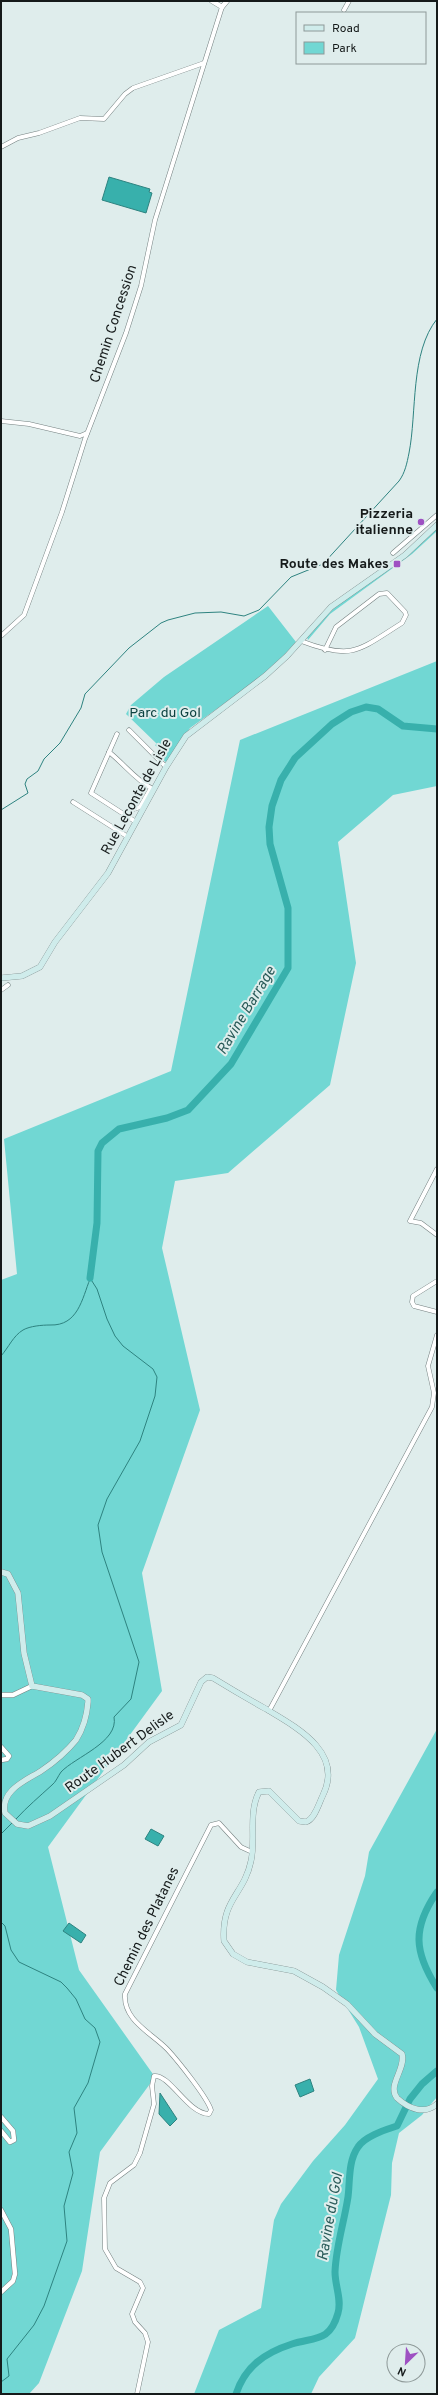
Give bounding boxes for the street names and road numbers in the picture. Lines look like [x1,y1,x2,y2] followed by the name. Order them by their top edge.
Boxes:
[87,263,141,385] street label: Chemin Concession
[98,736,176,858] street label: Rue Leconte de Lisle
[62,1707,178,1797] street label: Route Hubert Delisle
[111,1864,183,1990] street label: Chemin des Platanes

